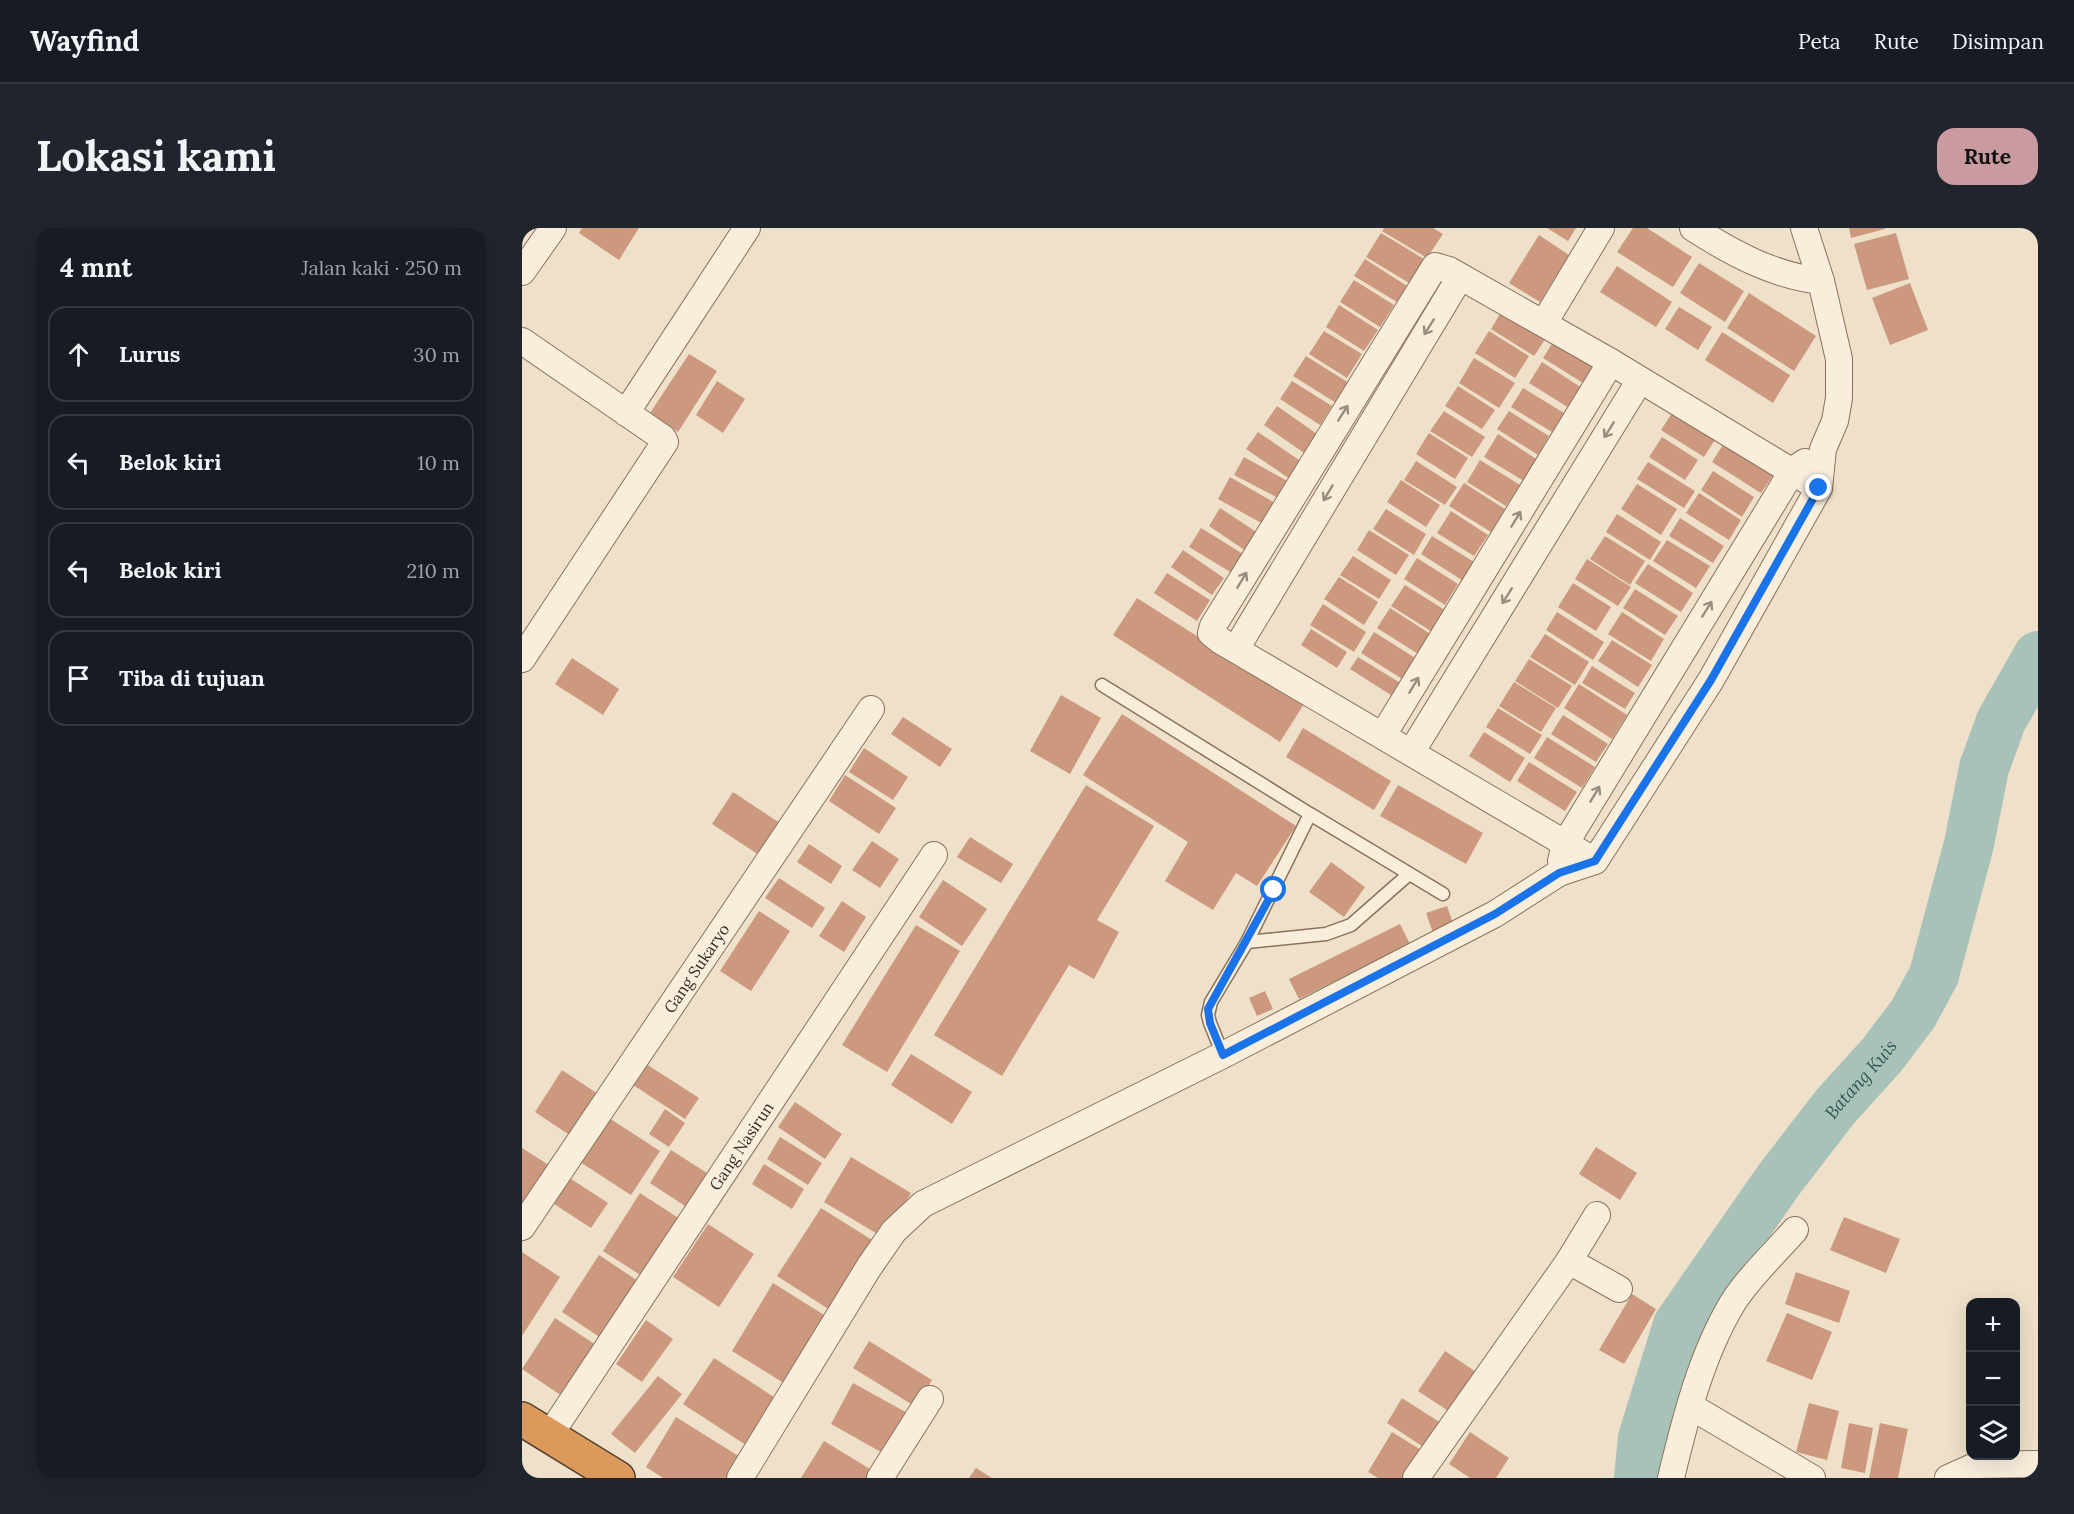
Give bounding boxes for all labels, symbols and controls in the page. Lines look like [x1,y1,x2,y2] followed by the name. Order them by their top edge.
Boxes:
[30,23,139,59] text: Wayfind
[1798,28,1841,55] text: Peta
[1874,28,1919,55] text: Rute
[1952,28,2044,55] text: Disimpan
[1937,128,2038,185] button: Rute
[36,129,276,183] text: Lokasi kami
[60,251,132,284] text: 4 mnt
[301,255,462,280] text: Jalan kaki · 250 m
[1423,318,1435,335] one-way arrow
[62,338,95,371] icon: ahead
[119,340,181,368] text: Lurus
[413,342,460,367] text: 30 m
[1338,405,1350,422] one-way arrow
[1603,421,1615,438] one-way arrow
[62,446,95,479] icon: left
[119,448,221,476] text: Belok kiri
[417,450,460,475] text: 10 m
[1805,474,1831,500] route end
[1321,484,1333,501] one-way arrow
[1510,511,1522,528] one-way arrow
[62,554,95,587] icon: left
[119,556,221,584] text: Belok kiri
[406,558,460,583] text: 210 m
[1236,572,1248,589] one-way arrow
[1501,587,1513,604] one-way arrow
[1701,601,1714,618] one-way arrow
[62,662,95,695] icon: arrive
[119,664,265,692] text: Tiba di tujuan
[1409,677,1421,694] one-way arrow
[1589,786,1601,803] one-way arrow
[1260,876,1286,902] route start
[659,920,734,1017] street label: Gang Sukaryo
[1819,1035,1901,1123] water label: Batang Kuis
[705,1098,778,1194] street label: Gang Nasirun
[1966,1298,2020,1460] map controls
[1966,1298,2020,1352] button: +
[1966,1352,2020,1406] button: −
[1966,1406,2020,1460] button: layers

